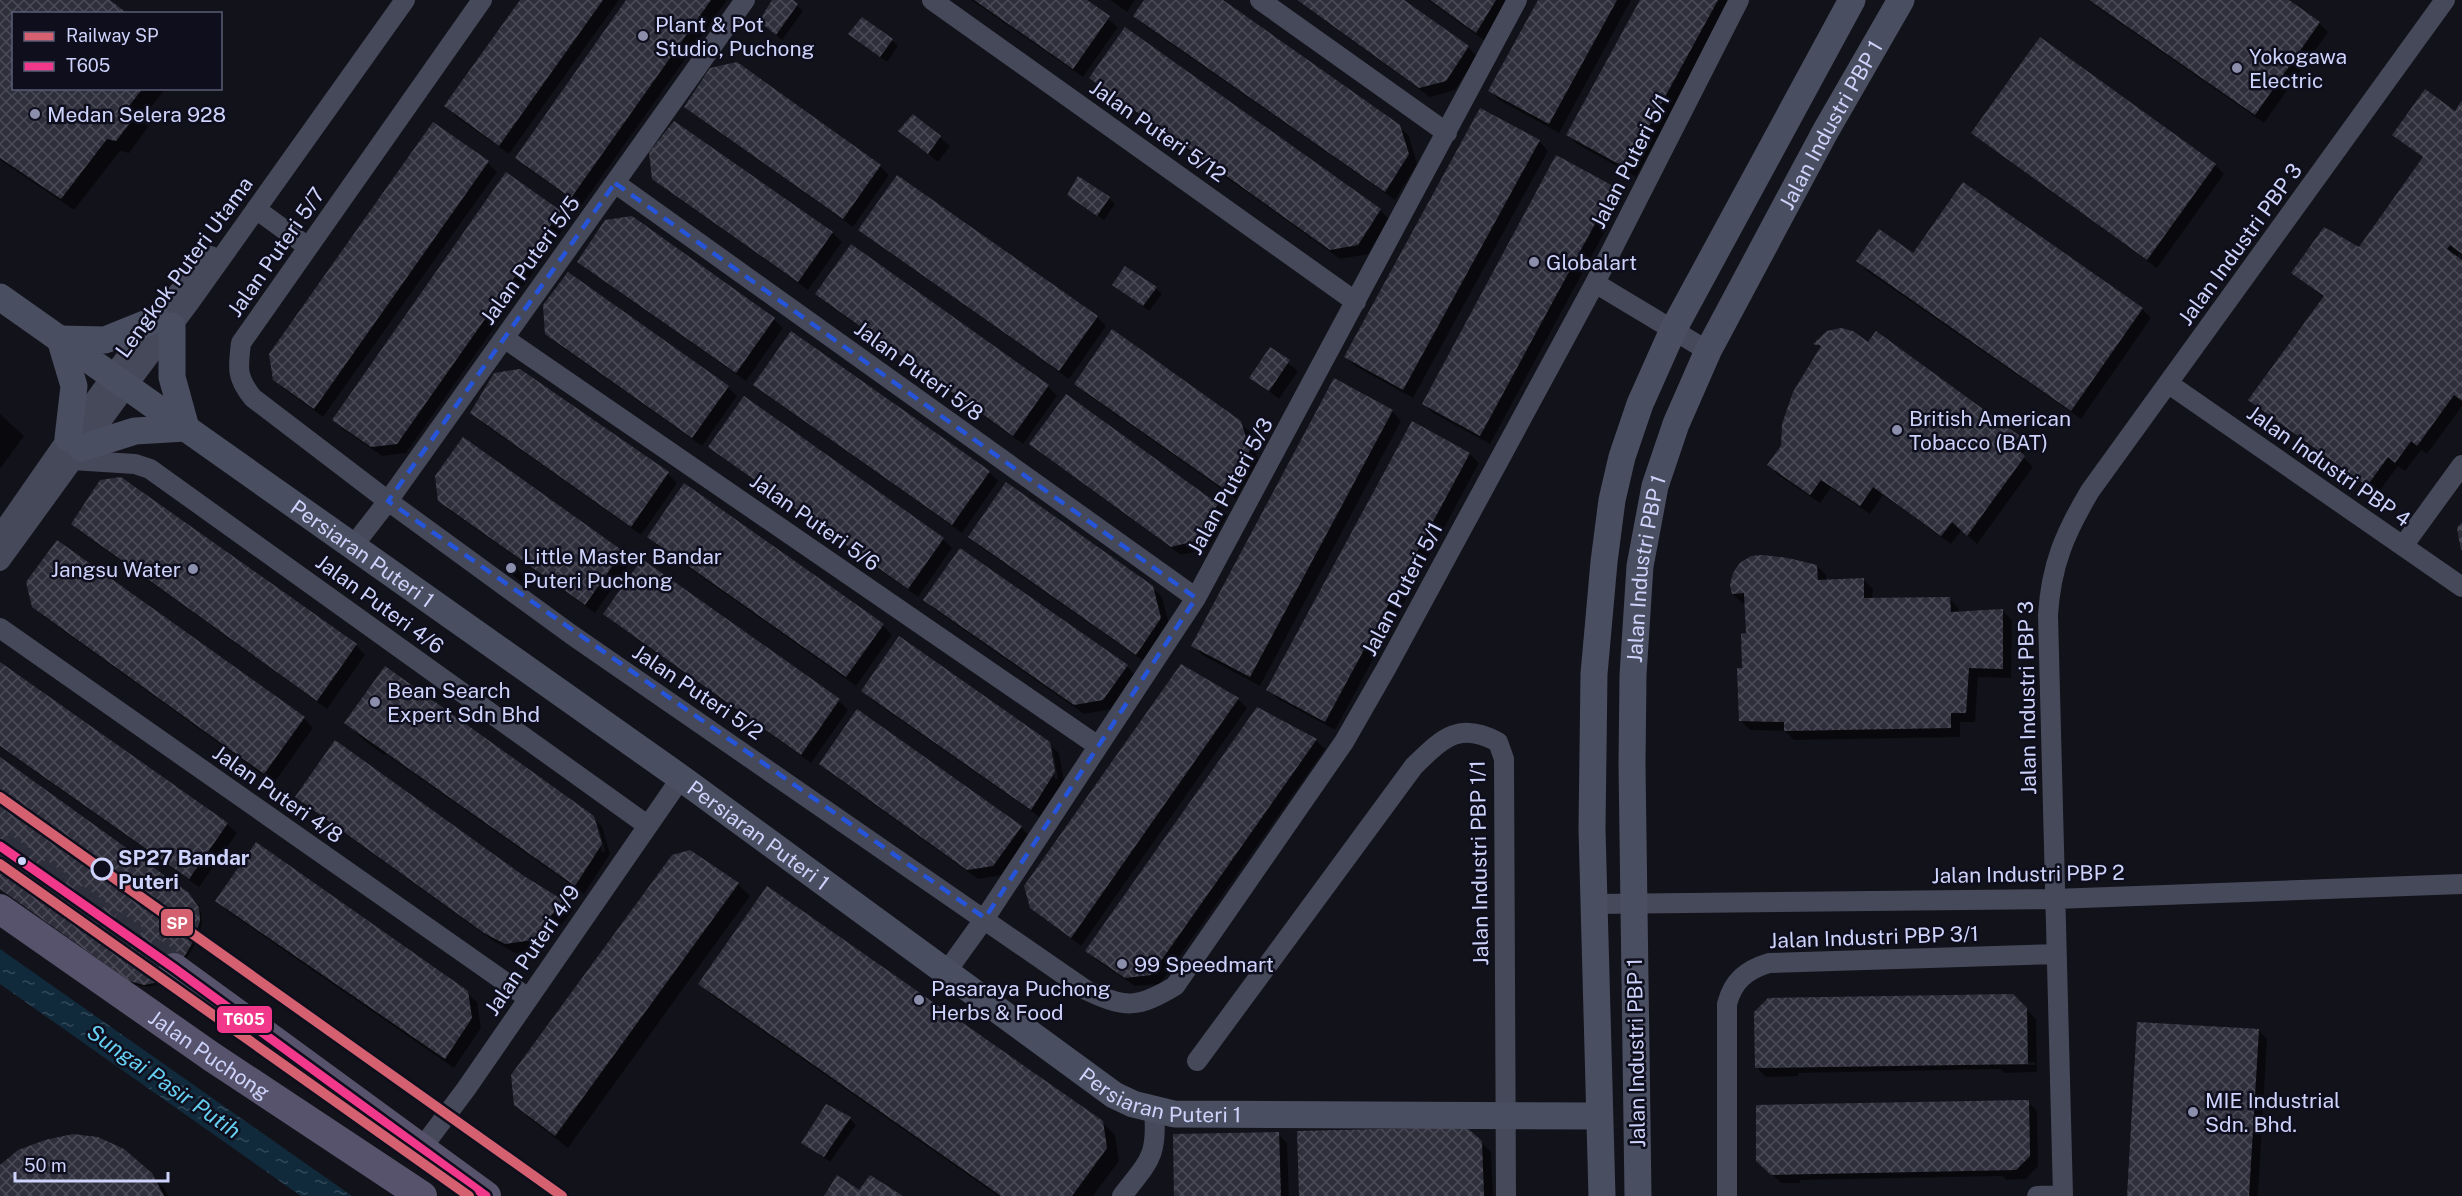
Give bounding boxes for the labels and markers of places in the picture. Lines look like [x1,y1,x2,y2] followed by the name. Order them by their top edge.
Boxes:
[655,12,815,61] place label: Plant & Pot Studio, Puchong
[636,29,650,43] marker: Plant & Pot Studio, Puchong
[2249,44,2347,93] place label: Yokogawa Electric
[2230,61,2244,75] marker: Yokogawa Electric
[47,102,226,127] place label: Medan Selera 928
[28,107,42,121] marker: Medan Selera 928
[1546,250,1637,275] place label: Globalart
[1527,255,1541,269] marker: Globalart
[1909,406,2071,455] place label: British American Tobacco (BAT)
[1890,423,1904,437] marker: British American Tobacco (BAT)
[523,544,722,593] place label: Little Master Bandar Puteri Puchong
[51,557,181,582] place label: Jangsu Water
[504,561,518,575] marker: Little Master Bandar Puteri Puchong
[186,562,200,576] marker: Jangsu Water
[387,678,540,727] place label: Bean Search Expert Sdn Bhd
[368,695,382,709] marker: Bean Search Expert Sdn Bhd
[118,845,250,894] place label: SP27 Bandar Puteri
[16,855,28,867] unlabelled marker
[91,858,113,880] marker: SP27 Bandar Puteri
[1134,952,1274,977] place label: 99 Speedmart
[1115,957,1129,971] marker: 99 Speedmart
[931,976,1111,1025] place label: Pasaraya Puchong Herbs & Food
[912,993,926,1007] marker: Pasaraya Puchong Herbs & Food
[2205,1088,2340,1137] place label: MIE Industrial Sdn. Bhd.
[2186,1105,2200,1119] marker: MIE Industrial Sdn. Bhd.

